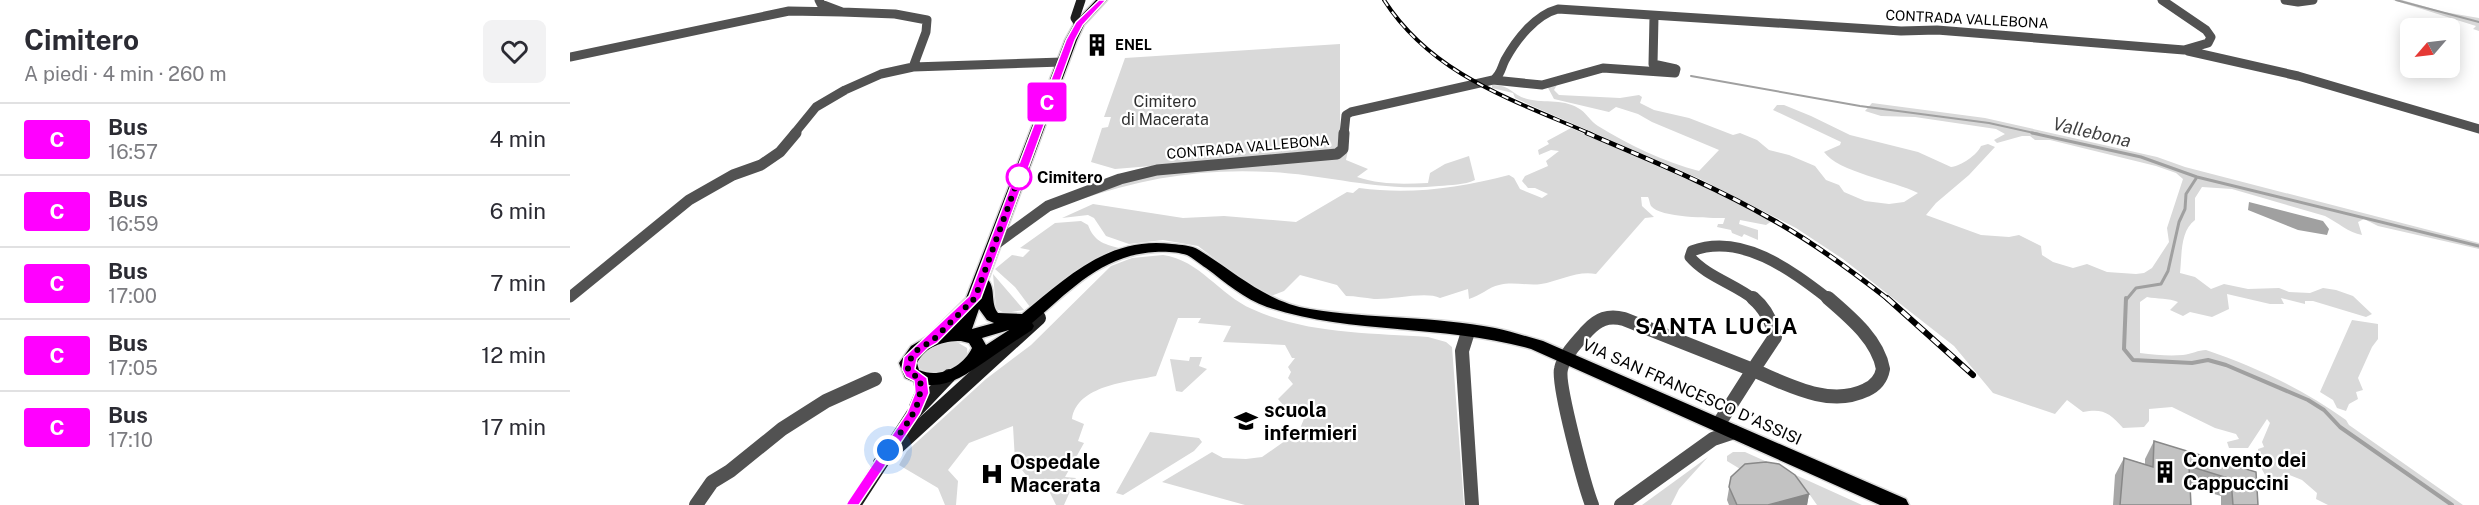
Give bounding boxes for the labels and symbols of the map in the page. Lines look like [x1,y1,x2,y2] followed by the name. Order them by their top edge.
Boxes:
[1885,7,2049,31] street label: CONTRADA VALLEBONA
[2400,18,2460,78] north arrow
[1084,32,1110,58] building icon: ENEL
[1115,37,1152,53] place label: ENEL
[1028,82,1066,122] line badge: C
[1121,92,1209,129] park label: Cimitero di Macerata
[2051,113,2133,151] water label: Vallebona
[1166,132,1330,162] street label: CONTRADA VALLEBONA
[1006,164,1032,190] marker: Cimitero
[1037,168,1103,187] place label: Cimitero
[1635,313,1799,339] district label: SANTA LUCIA
[1580,335,1804,449] street label: VIA SAN FRANCESCO D'ASSISI
[1264,398,1357,445] place label: scuola infermieri
[1233,408,1259,434] school or university icon: scuola infermieri
[873,435,903,465] your location
[2183,448,2306,495] place label: Convento dei Cappuccini
[1010,450,1101,497] place label: Ospedale Macerata
[2152,459,2178,485] building icon: Convento dei Cappuccini
[979,461,1005,487] hospital icon: Ospedale Macerata

